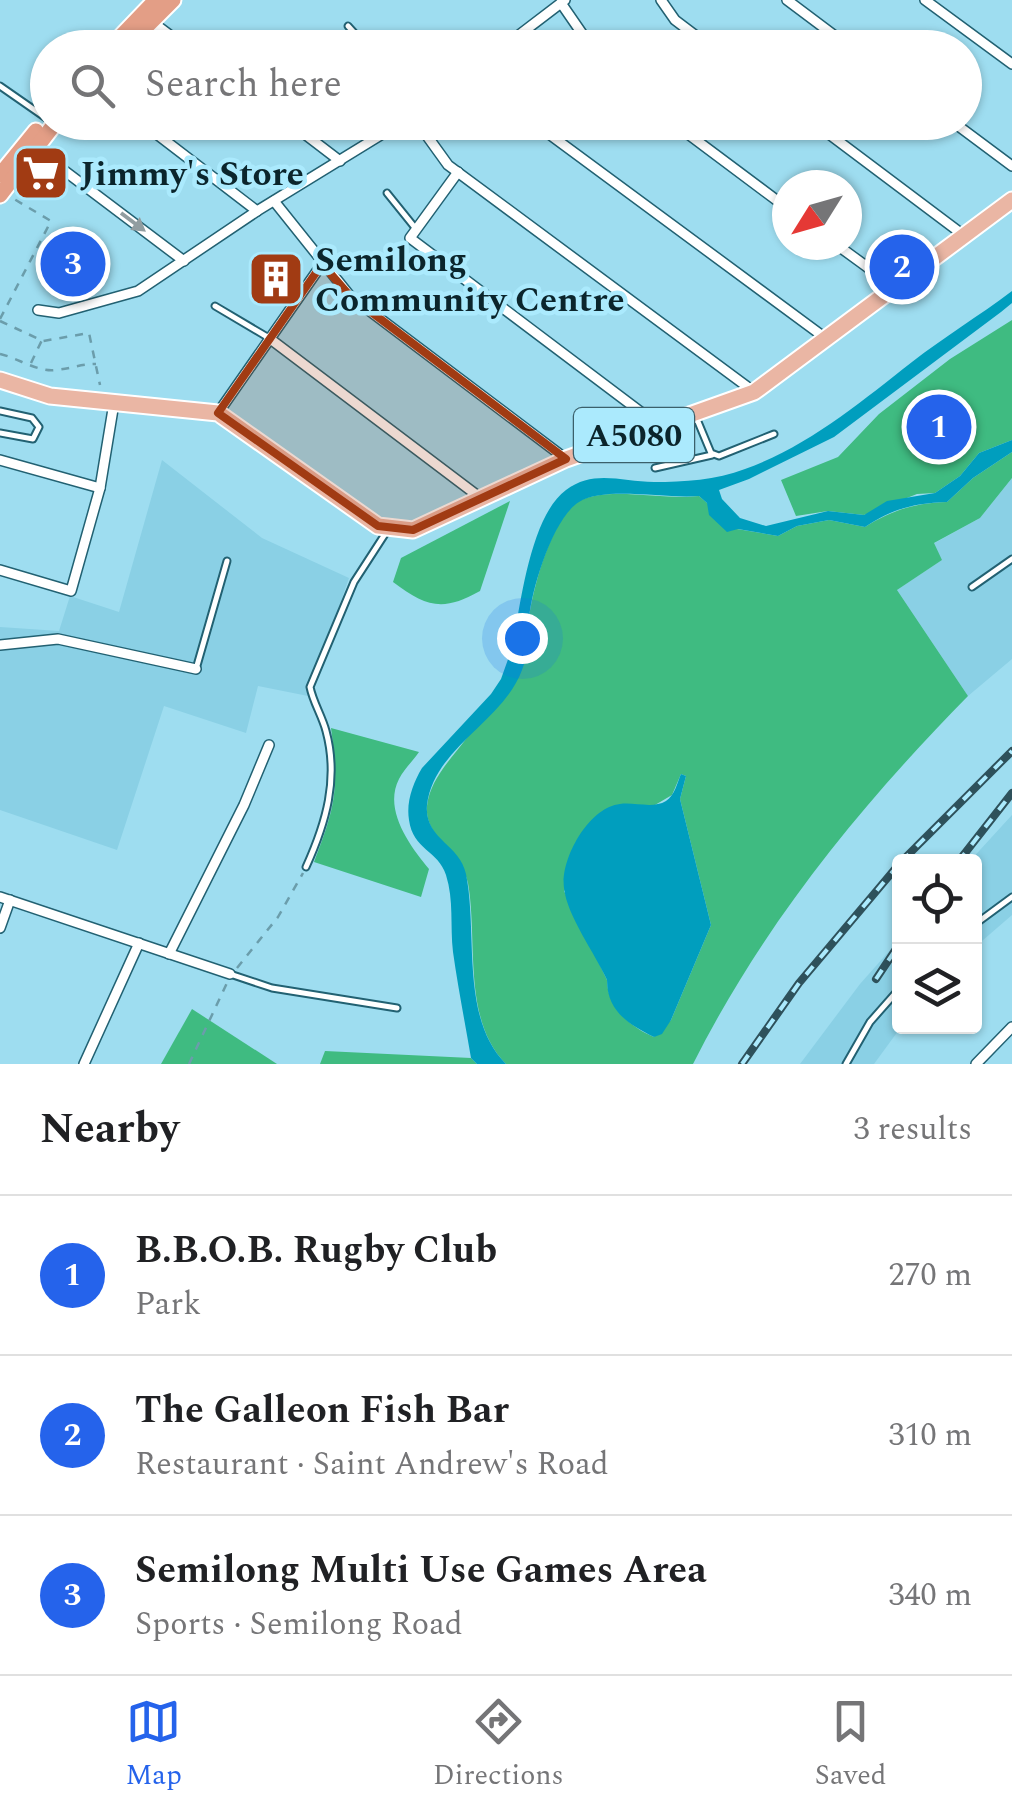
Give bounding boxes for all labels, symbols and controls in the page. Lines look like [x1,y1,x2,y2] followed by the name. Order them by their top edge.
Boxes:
[30,30,982,140] search box
[145,56,342,114] text: Search here
[65,58,120,113] icon: search
[11,143,71,203] supermarket icon: Jimmy's Store
[80,148,304,201] place label: Jimmy's Store
[772,170,862,260] north arrow
[120,211,146,231] one-way arrow
[40,226,106,302] pin: 3
[870,230,934,304] pin: 2
[315,234,625,327] place label: Semilong Community Centre
[246,249,306,309] building icon: Semilong Community Centre
[906,390,972,464] pin: 1
[574,408,694,462] road number: A5080
[497,613,548,664] your location
[892,854,982,1034] map controls
[892,854,982,944] button: locate
[892,944,982,1034] button: layers
[40,1098,179,1161] text: Nearby
[853,1105,972,1154] text: 3 results
[135,1222,497,1280] text: B.B.O.B. Rugby Club
[64,1251,81,1300] text: 1
[888,1251,972,1300] text: 270 m
[135,1280,201,1329] text: Park
[135,1382,509,1440] text: The Galleon Fish Bar
[64,1411,81,1460] text: 2
[888,1411,972,1460] text: 310 m
[135,1440,609,1489] text: Restaurant · Saint Andrew's Road
[135,1542,707,1600] text: Semilong Multi Use Games Area
[64,1571,81,1620] text: 3
[888,1571,972,1620] text: 340 m
[135,1600,463,1649] text: Sports · Semilong Road
[126,1694,182,1797] tab: Map
[433,1694,564,1797] tab: Directions
[815,1694,886,1797] tab: Saved

